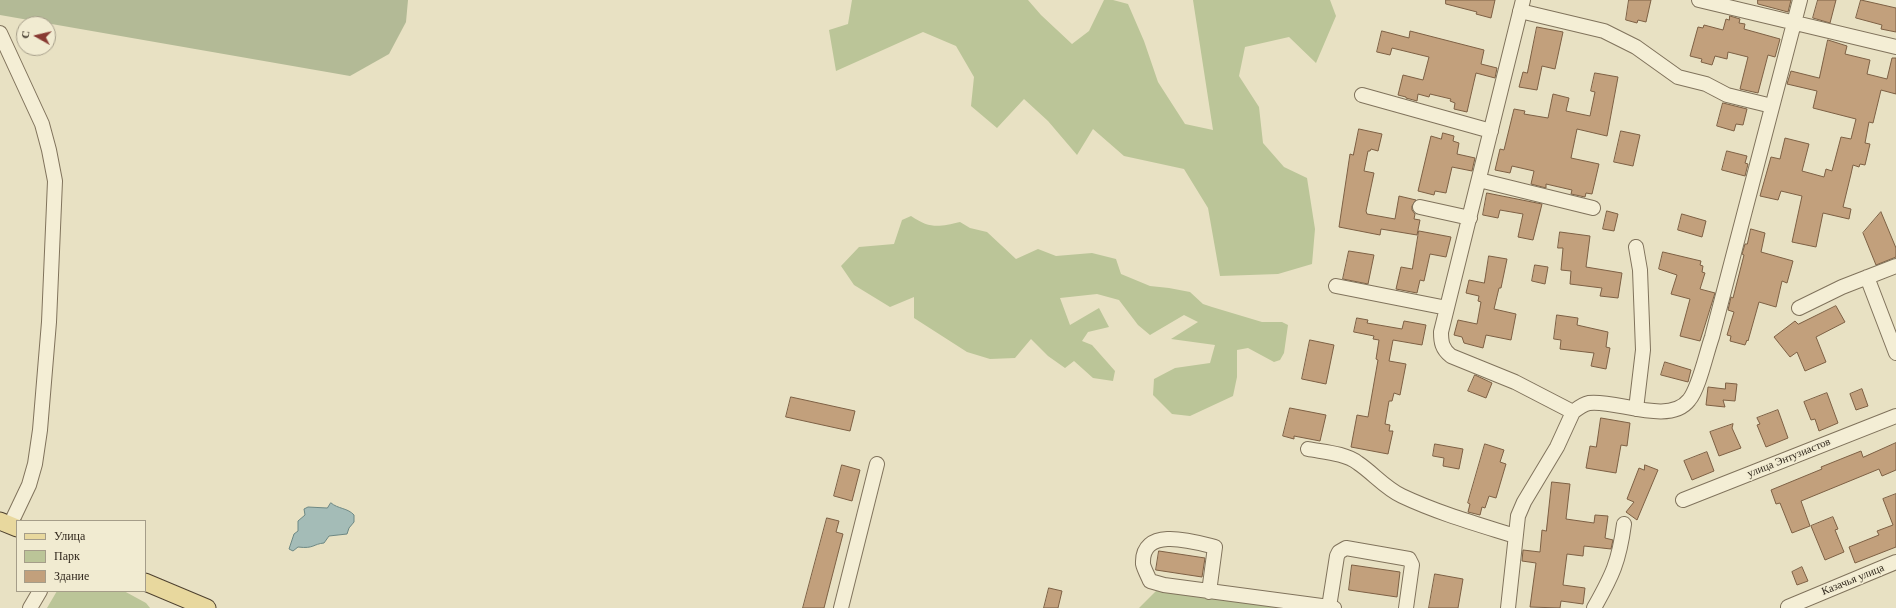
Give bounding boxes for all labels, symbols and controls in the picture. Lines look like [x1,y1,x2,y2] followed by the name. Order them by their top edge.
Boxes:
[16,16,56,56] north arrow
[19,30,32,39] text: С
[1745,435,1833,481] street label: улица Энтузиастов
[16,520,146,592] legend
[54,529,85,543] text: Улица
[54,549,80,563] text: Парк
[1820,561,1886,599] street label: Казачья улица
[54,569,89,583] text: Здание

